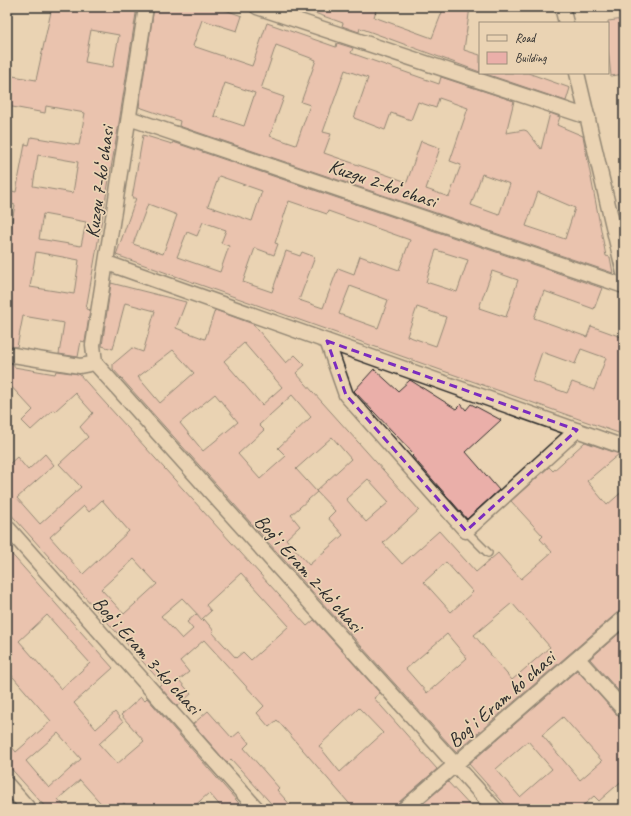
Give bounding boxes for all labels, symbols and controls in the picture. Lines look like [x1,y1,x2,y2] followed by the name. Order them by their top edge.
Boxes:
[479,22,609,74] legend
[515,30,537,46] text: Road
[515,50,547,66] text: Building
[79,122,120,239] street label: Kuzgu 7-koʻchasi
[326,153,442,214] street label: Kuzgu 2-koʻchasi
[249,509,370,639] street label: Bogʻi Eram 2-koʻchasi
[87,591,208,721] street label: Bogʻi Eram 3-koʻchasi
[442,644,562,753] street label: Bogʻi Eram koʻchasi

